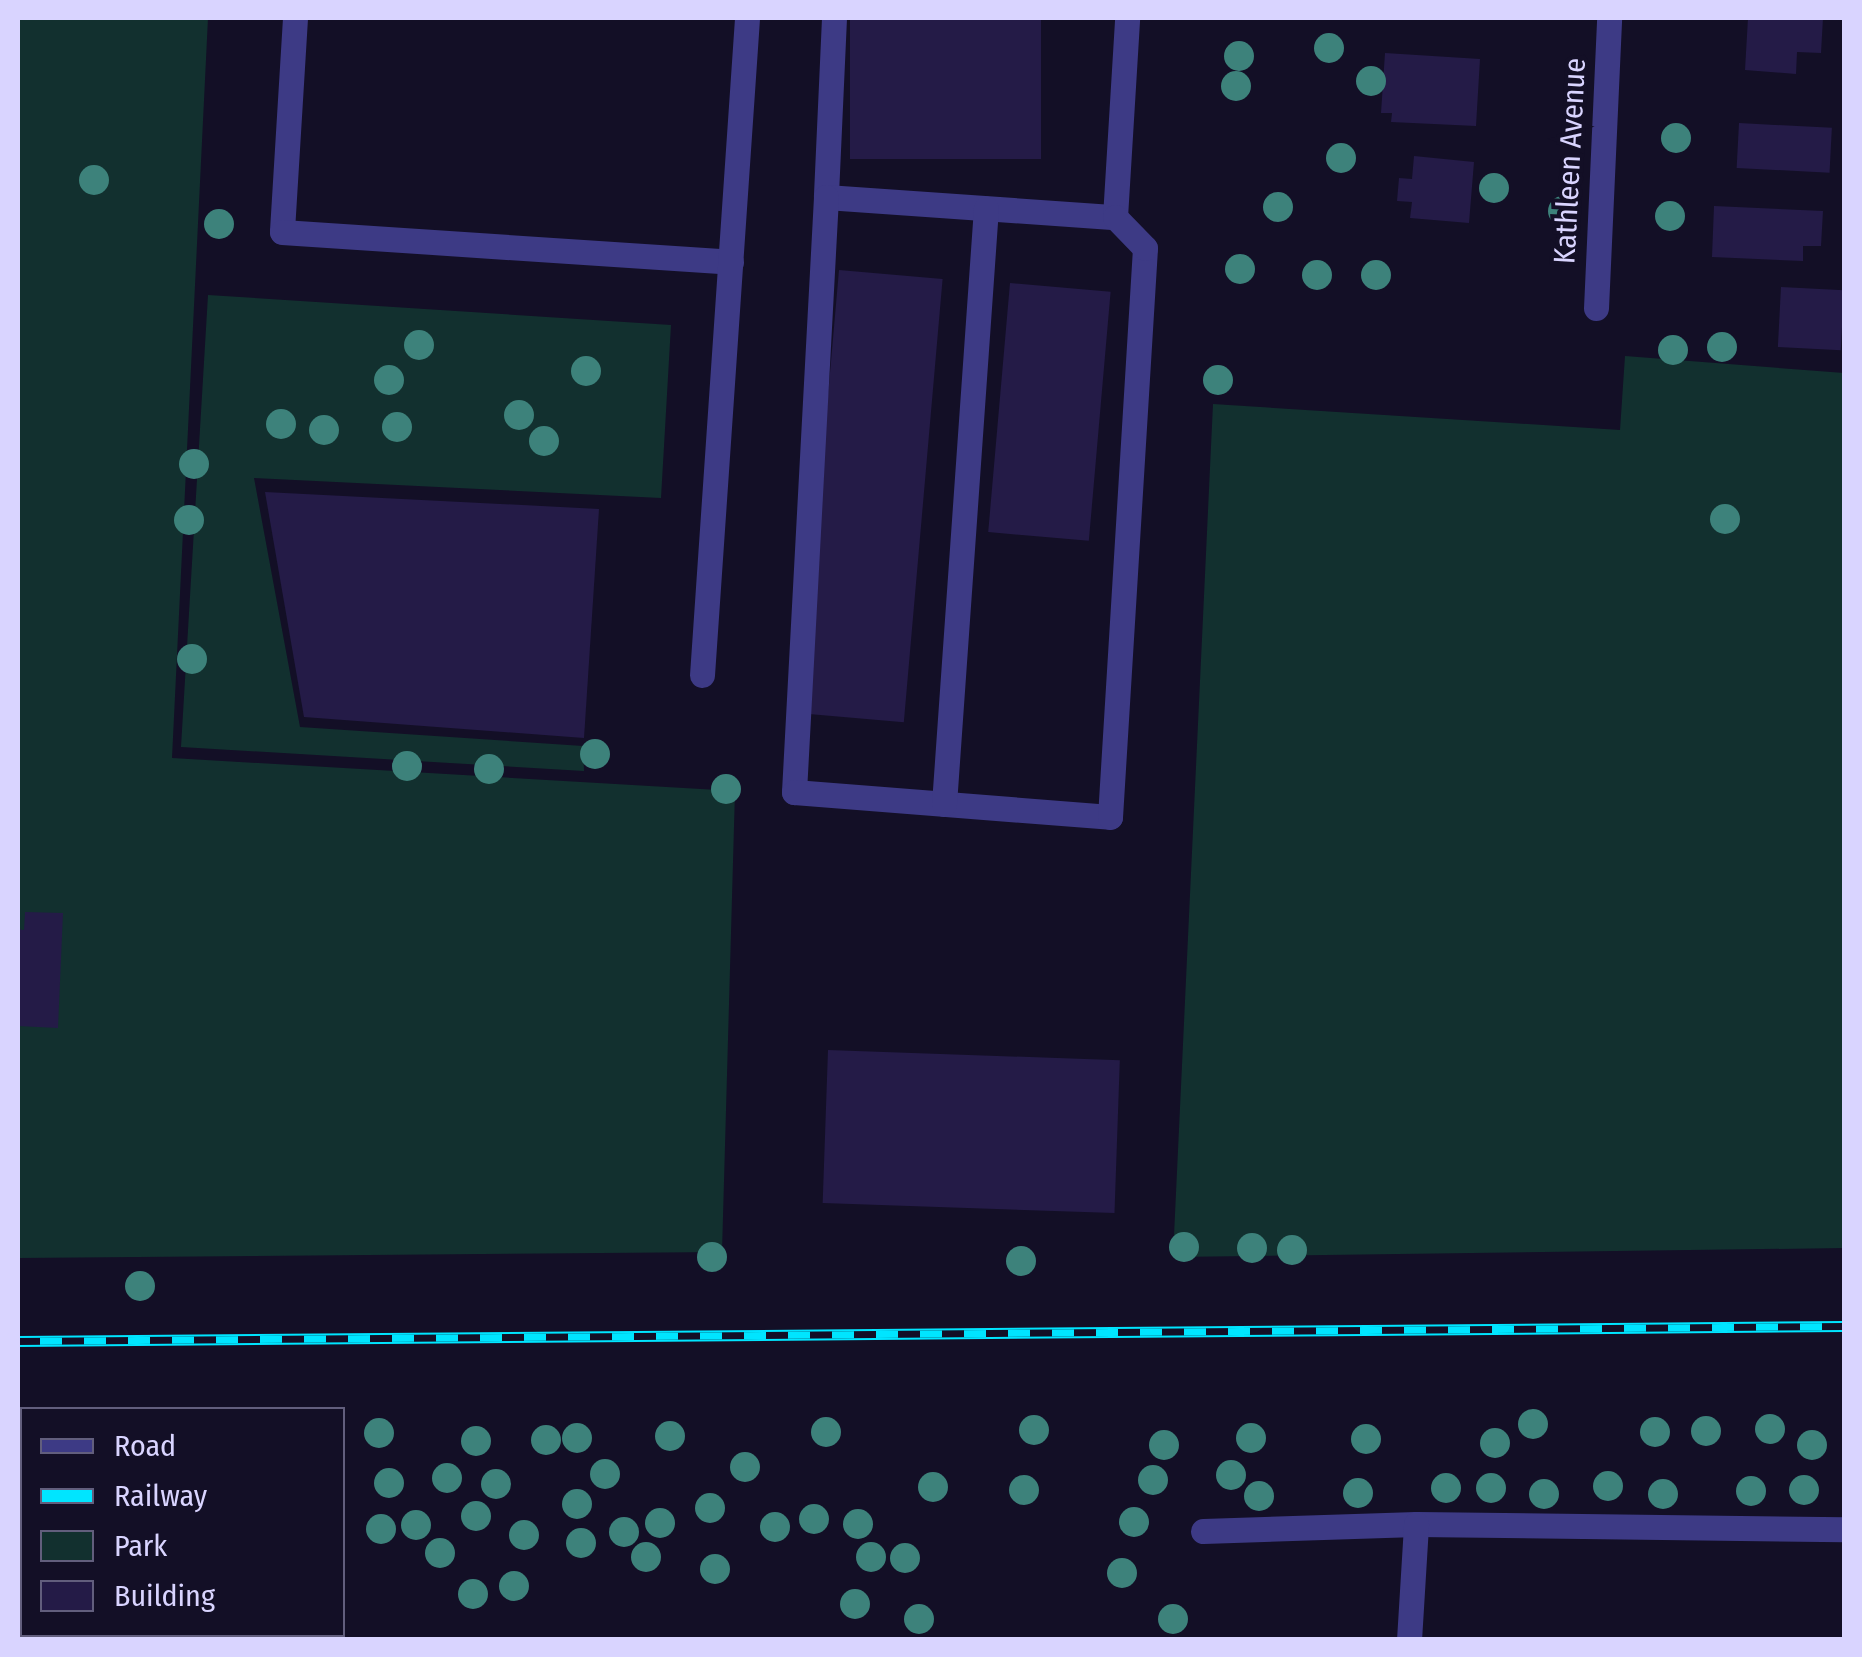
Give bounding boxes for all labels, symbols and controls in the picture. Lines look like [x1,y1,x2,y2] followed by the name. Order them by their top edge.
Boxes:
[1547,57,1593,265] street label: Kathleen Avenue
[20,1407,345,1637] legend
[114,1428,176,1464] text: Road
[114,1478,207,1514] text: Railway
[114,1528,167,1564] text: Park
[114,1578,215,1614] text: Building

